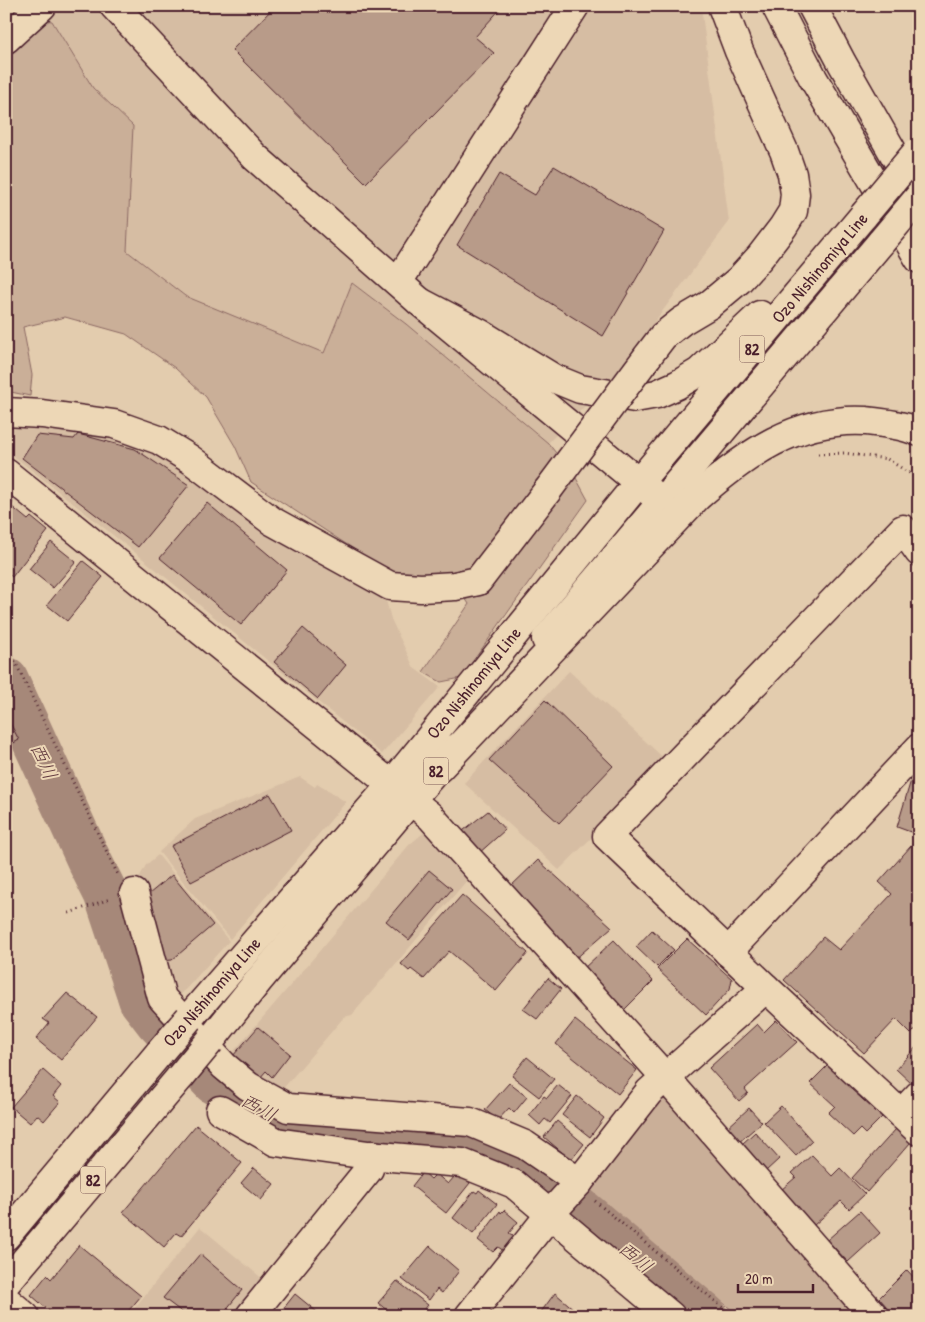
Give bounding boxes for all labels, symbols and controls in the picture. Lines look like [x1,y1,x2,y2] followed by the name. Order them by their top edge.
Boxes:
[766,207,873,328] street label: Ozo Nishinomiya Line
[740,336,764,362] road number: 82
[421,621,527,744] street label: Ozo Nishinomiya Line
[24,738,64,784] water label: 西川
[424,758,448,784] road number: 82
[157,931,266,1052] street label: Ozo Nishinomiya Line
[236,1087,282,1127] water label: 西川
[80,1166,106,1194] road number: 82
[613,1235,659,1279] water label: 西川
[738,1262,812,1294] scale bar
[745,1268,772,1289] text: 20 m

